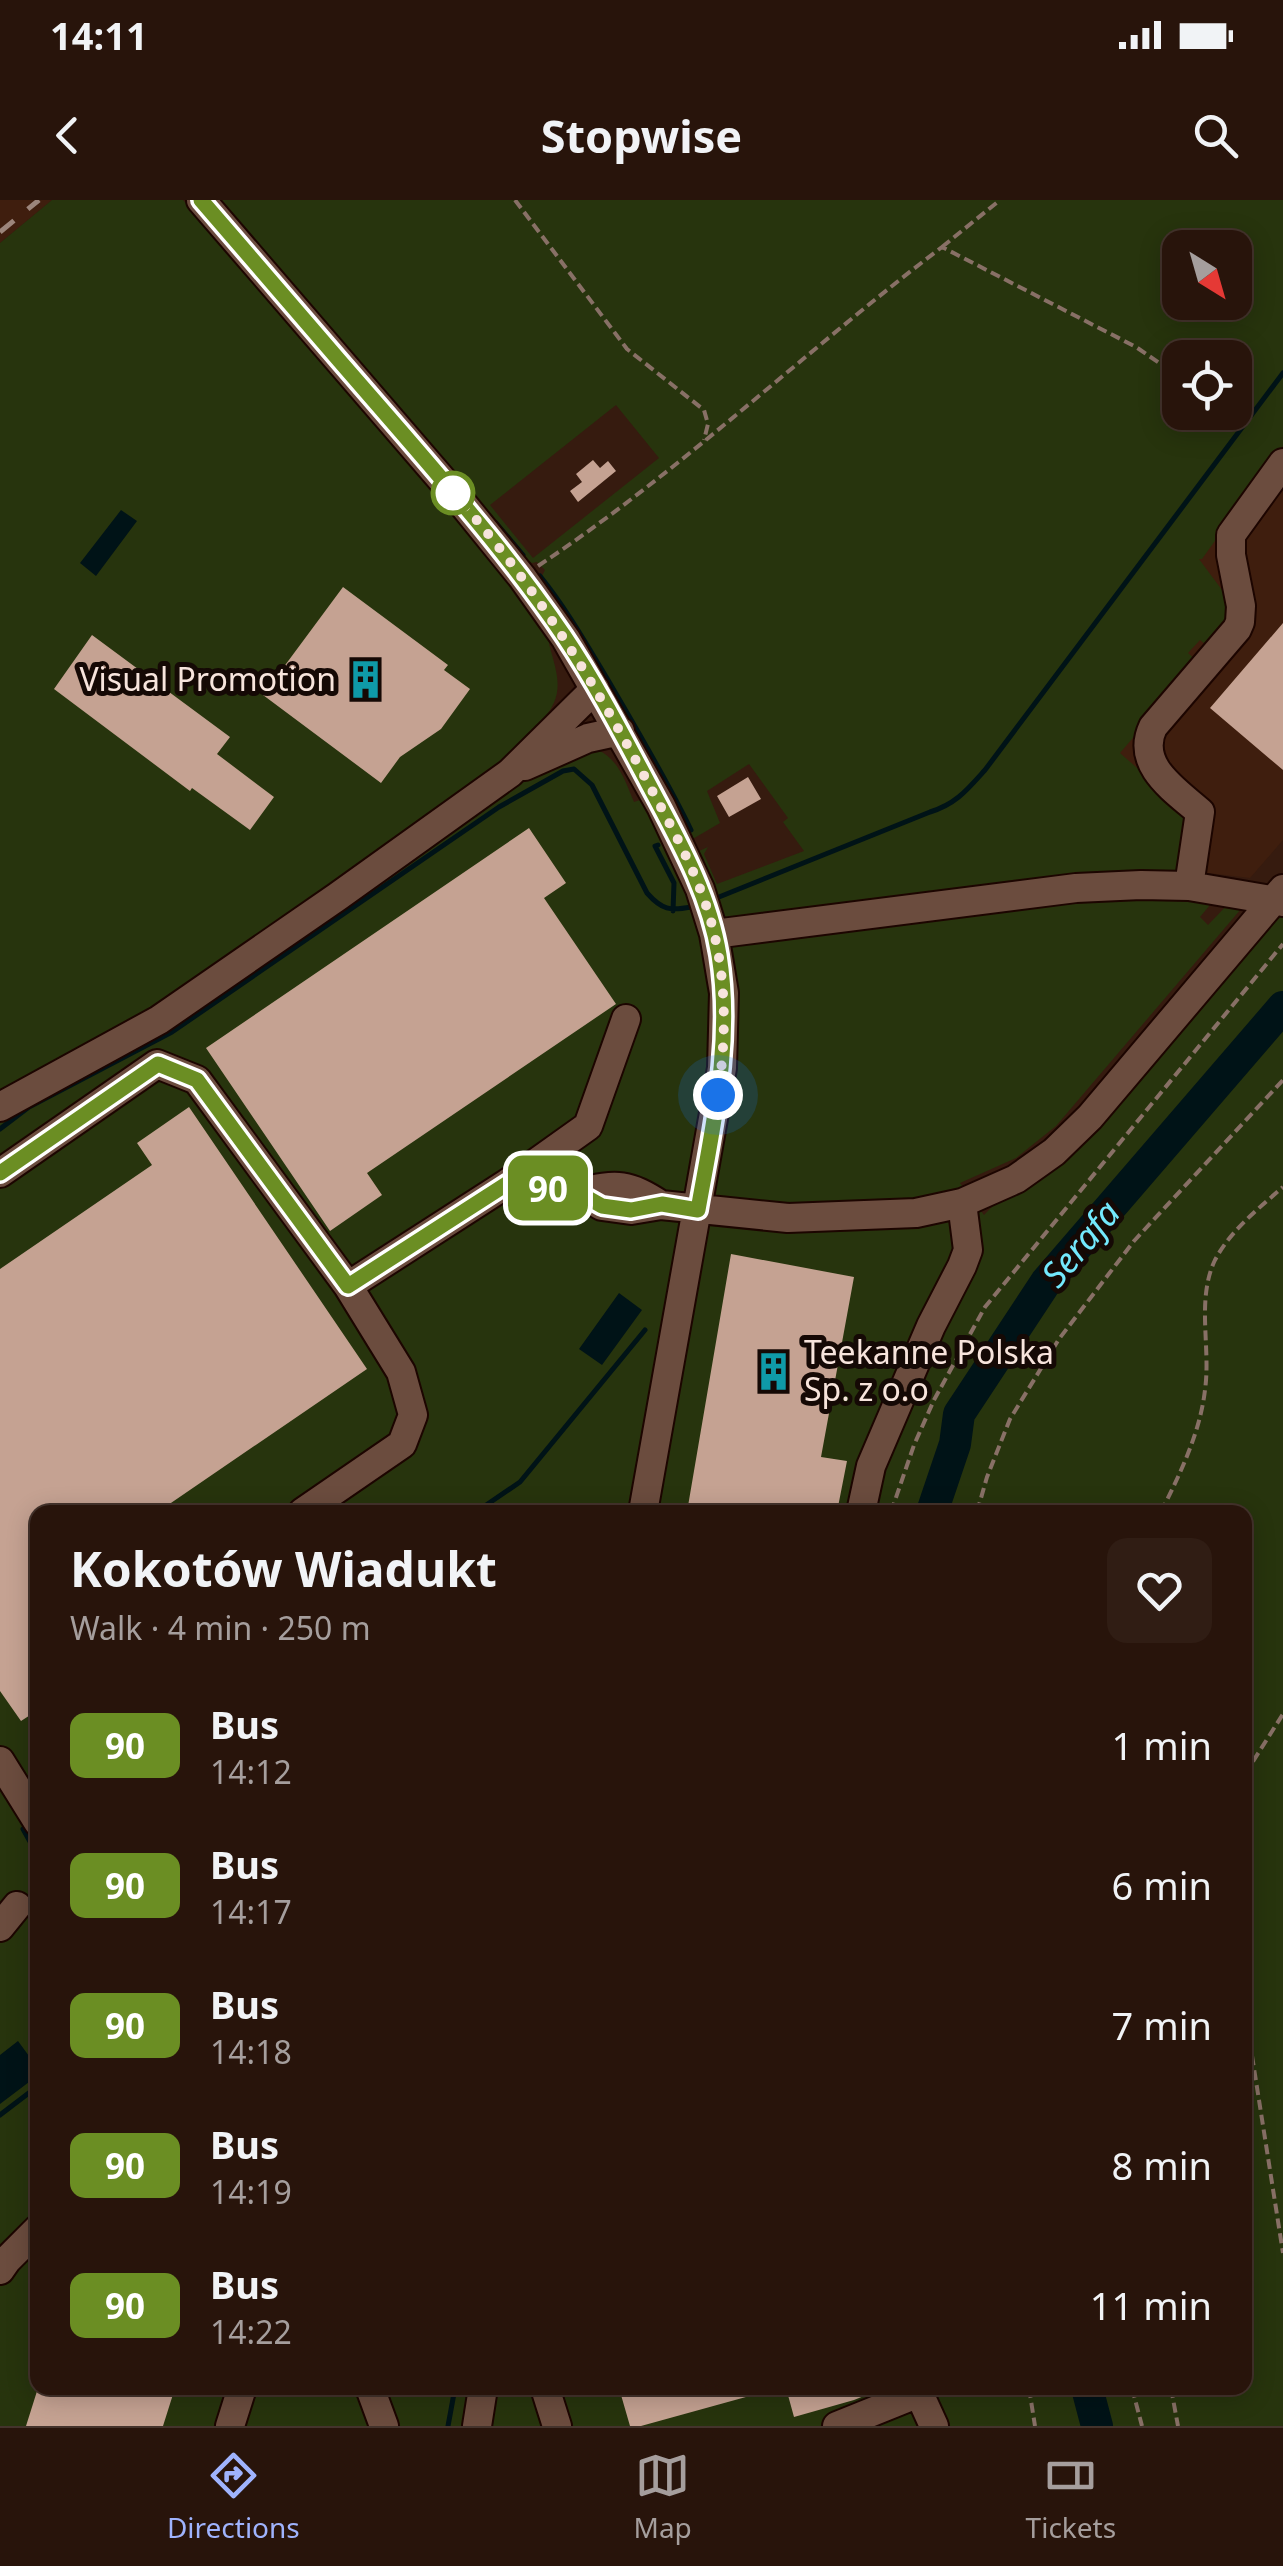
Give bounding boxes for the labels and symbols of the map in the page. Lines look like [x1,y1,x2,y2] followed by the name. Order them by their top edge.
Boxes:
[1162,230,1252,320] north arrow
[432,472,474,514] unlabelled marker
[79,657,336,700] place label: Visual Promotion
[345,659,387,701] building icon: Visual Promotion
[693,1070,743,1120] your location
[503,1156,593,1220] line badge: 90
[1030,1190,1130,1296] water label: Serafa
[804,1330,1054,1410] place label: Teekanne Polska Sp. z o.o
[753,1350,795,1392] building icon: Teekanne Polska Sp. z o.o

